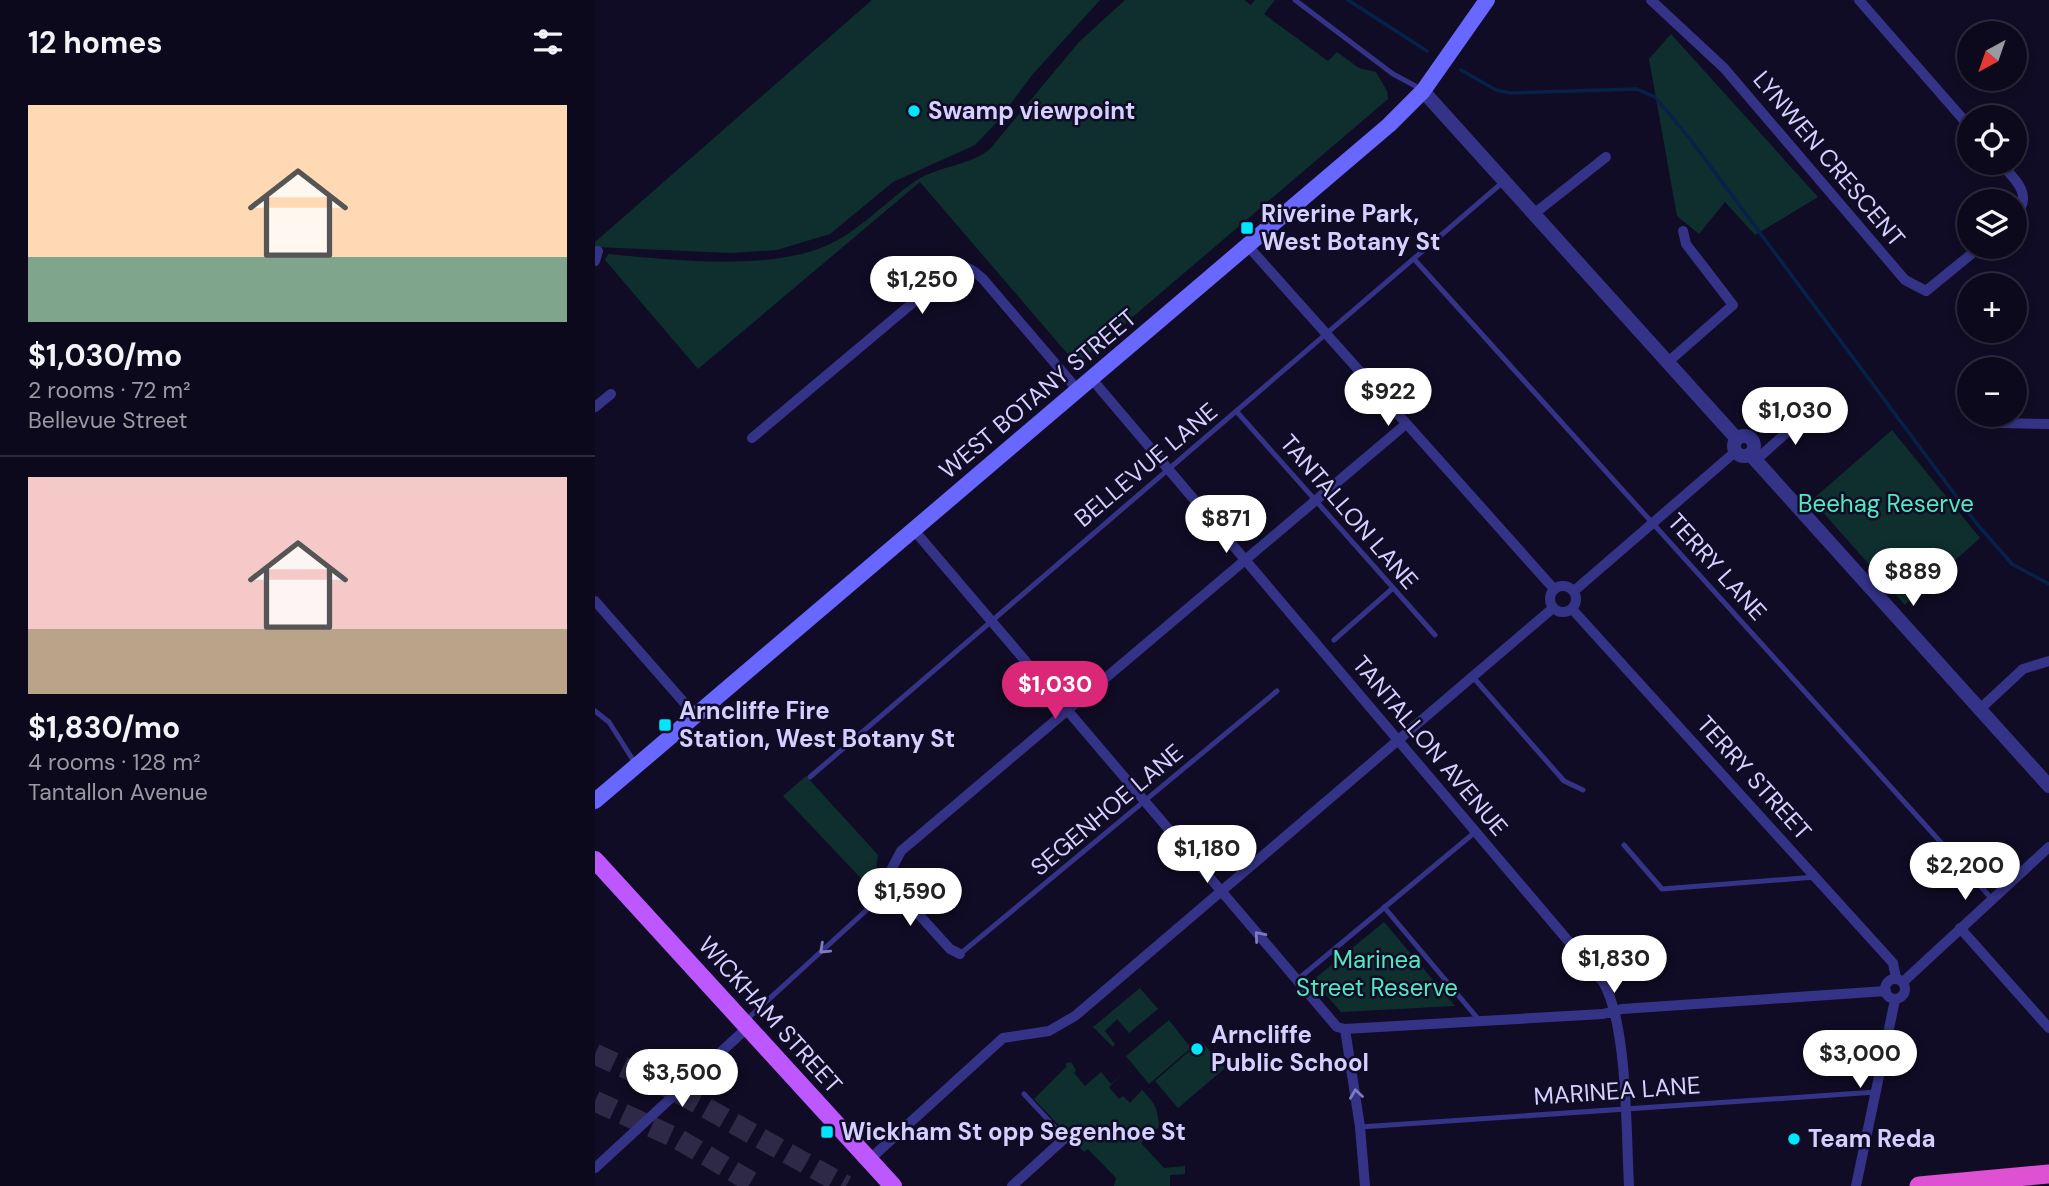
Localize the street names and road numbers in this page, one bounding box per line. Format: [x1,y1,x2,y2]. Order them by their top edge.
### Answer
street label: LYNWEN CRESCENT [1747,64,1912,253]
street label: WEST BOTANY STREET [933,302,1143,485]
street label: BELLEVUE LANE [1068,396,1224,533]
street label: TANTALLON LANE [1274,428,1425,596]
street label: TERRY LANE [1661,507,1774,627]
street label: TANTALLON AVENUE [1346,649,1515,842]
street label: TERRY STREET [1690,709,1818,846]
street label: SEGENHOE LANE [1024,737,1189,882]
street label: WICKHAM STREET [692,930,849,1100]
street label: MARINEA LANE [1532,1069,1701,1112]

